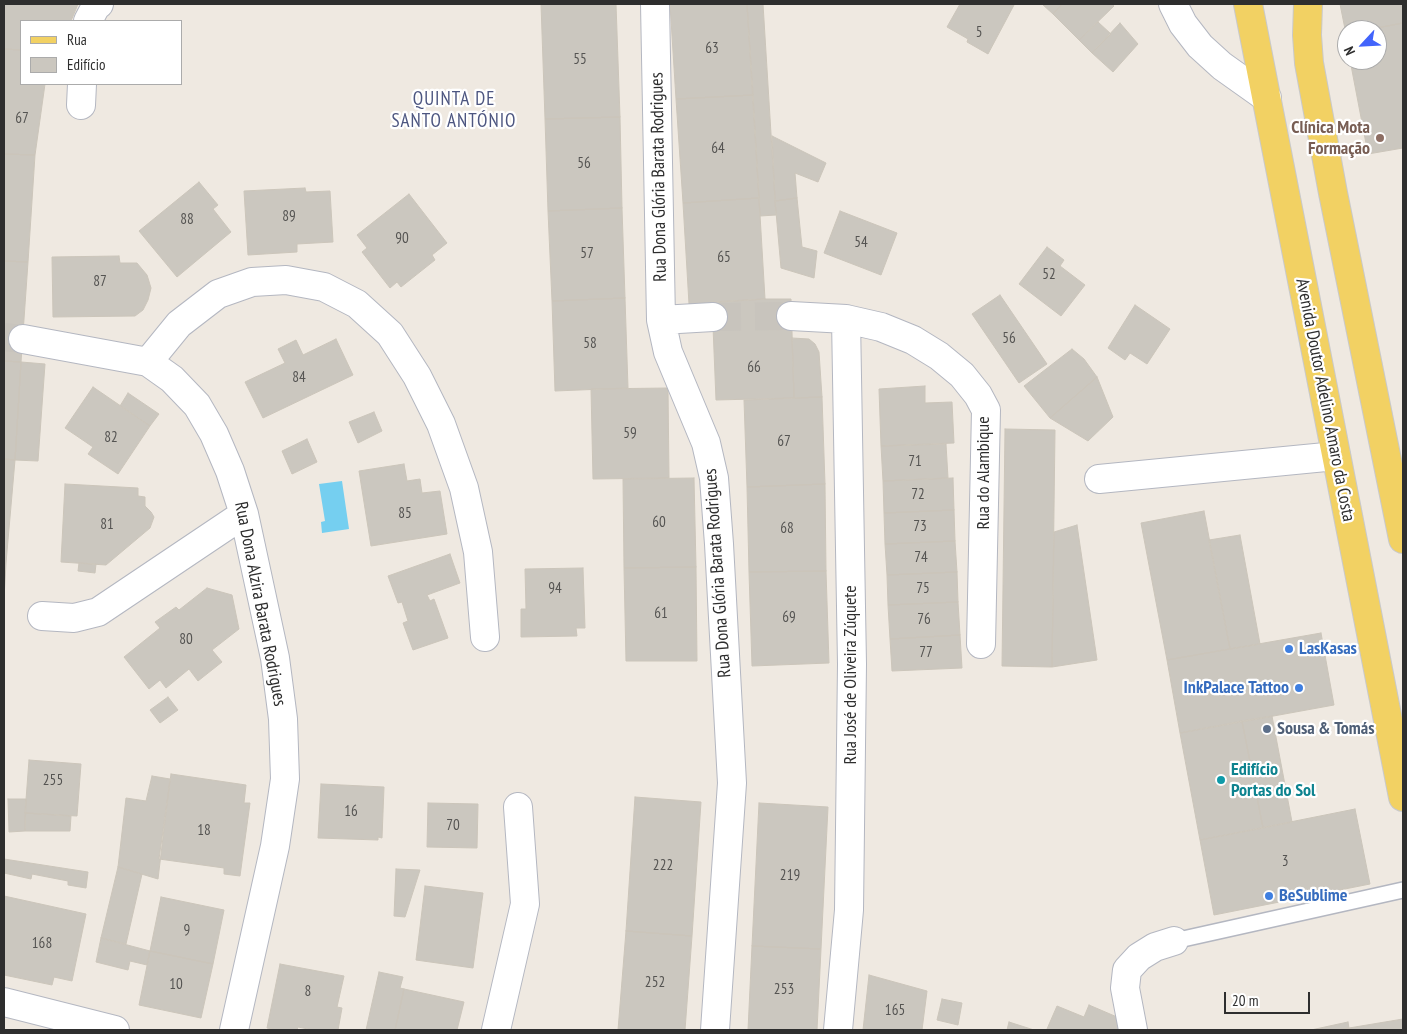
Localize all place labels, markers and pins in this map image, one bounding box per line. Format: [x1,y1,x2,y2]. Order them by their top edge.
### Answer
place label: Clínica Mota Formação [1291,117,1370,160]
marker: Clínica Mota Formação [1374,132,1386,144]
place label: LasKasas [1299,638,1357,660]
marker: LasKasas [1283,643,1295,655]
place label: InkPalace Tattoo [1184,677,1289,699]
marker: InkPalace Tattoo [1293,682,1305,694]
place label: Sousa & Tomás [1277,718,1374,740]
marker: Sousa & Tomás [1261,723,1273,735]
place label: Edifício Portas do Sol [1231,759,1315,802]
marker: Edifício Portas do Sol [1215,774,1227,786]
place label: BeSublime [1279,885,1347,907]
marker: BeSublime [1263,890,1275,902]

